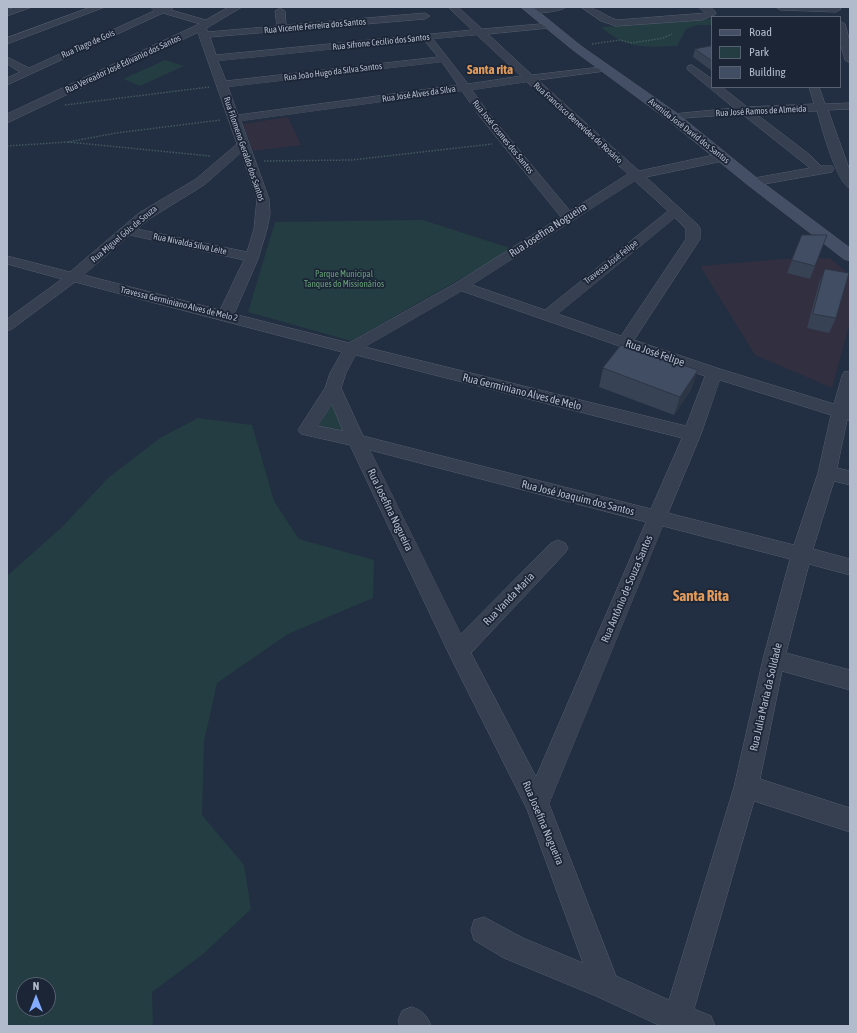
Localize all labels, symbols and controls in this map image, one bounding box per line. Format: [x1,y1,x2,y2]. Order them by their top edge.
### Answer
street label: Rua Vicente Ferreira dos Santos [264,16,366,36]
legend [711,16,841,88]
text: Road [749,25,772,39]
street label: Rua Tiago de Gois [60,27,116,61]
street label: Rua Vereador José Edivanio dos Santos [63,32,183,96]
street label: Rua Sifrone Cecilio dos Santos [332,32,430,52]
text: Park [749,45,769,59]
street label: Rua João Hugo da Silva Santos [283,61,383,83]
district label: Santa rita [467,62,513,78]
text: Building [749,65,786,79]
street label: Rua Francisco Benevides do Rosário [531,80,625,166]
street label: Rua José Alves da Silva [381,83,457,105]
street label: Rua Filomeno Geraldo dos Santos [221,95,267,203]
street label: Avenida José David dos Santos [646,96,732,166]
street label: Rua José Cosmes dos Santos [470,98,536,176]
street label: Rua José Ramos de Almeida [715,103,807,119]
street label: Rua Josefina Nogueira [507,200,589,260]
street label: Rua Miguel Góis de Souza [89,203,159,265]
street label: Rua Nivalda Silva Leite [152,231,228,257]
street label: Travessa José Felipe [582,238,640,286]
park label: Parque Municipal Tanques do Missionários [304,269,384,290]
street label: Travessa Germiniano Alves de Melo 2 [119,284,239,324]
street label: Rua José Felipe [624,337,686,369]
street label: Rua Germiniano Alves de Melo [461,371,583,413]
street label: Rua Josefina Nogueira [364,467,416,553]
street label: Rua José Joaquim dos Santos [520,478,636,518]
street label: Rua Antônio de Souza Santos [598,533,656,645]
street label: Rua Vanda Maria [481,570,537,628]
district label: Santa Rita [673,587,729,605]
street label: Rua Julia Maria da Solidade [747,642,785,752]
street label: Rua Josefina Nogueira [519,779,567,867]
north arrow [16,977,56,1017]
text: N [33,980,39,992]

